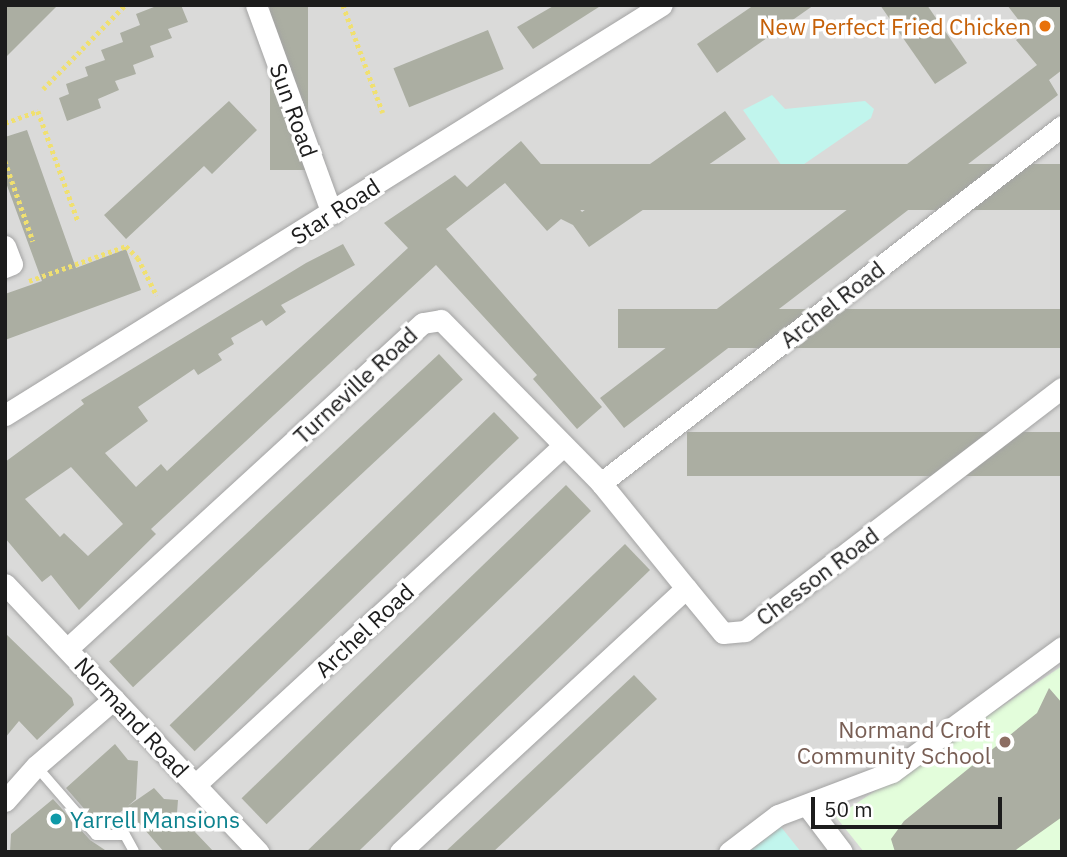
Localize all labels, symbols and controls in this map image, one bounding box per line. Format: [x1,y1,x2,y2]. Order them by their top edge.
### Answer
place label: New Perfect Fried Chicken [759,12,1031,40]
marker: New Perfect Fried Chicken [1037,18,1053,34]
street label: Sun Road [264,59,324,161]
street label: Star Road [285,172,385,250]
street label: Archel Road [774,255,890,353]
street label: Turneville Road [287,321,423,449]
street label: Chesson Road [750,521,884,631]
street label: Archel Road [309,577,419,683]
street label: Normand Road [69,651,195,783]
place label: Normand Croft Community School [797,715,991,769]
marker: Normand Croft Community School [997,734,1013,750]
scale bar [815,784,1006,828]
text: 50 m [824,795,873,823]
place label: Yarrell Mansions [70,805,240,833]
marker: Yarrell Mansions [48,811,64,827]

